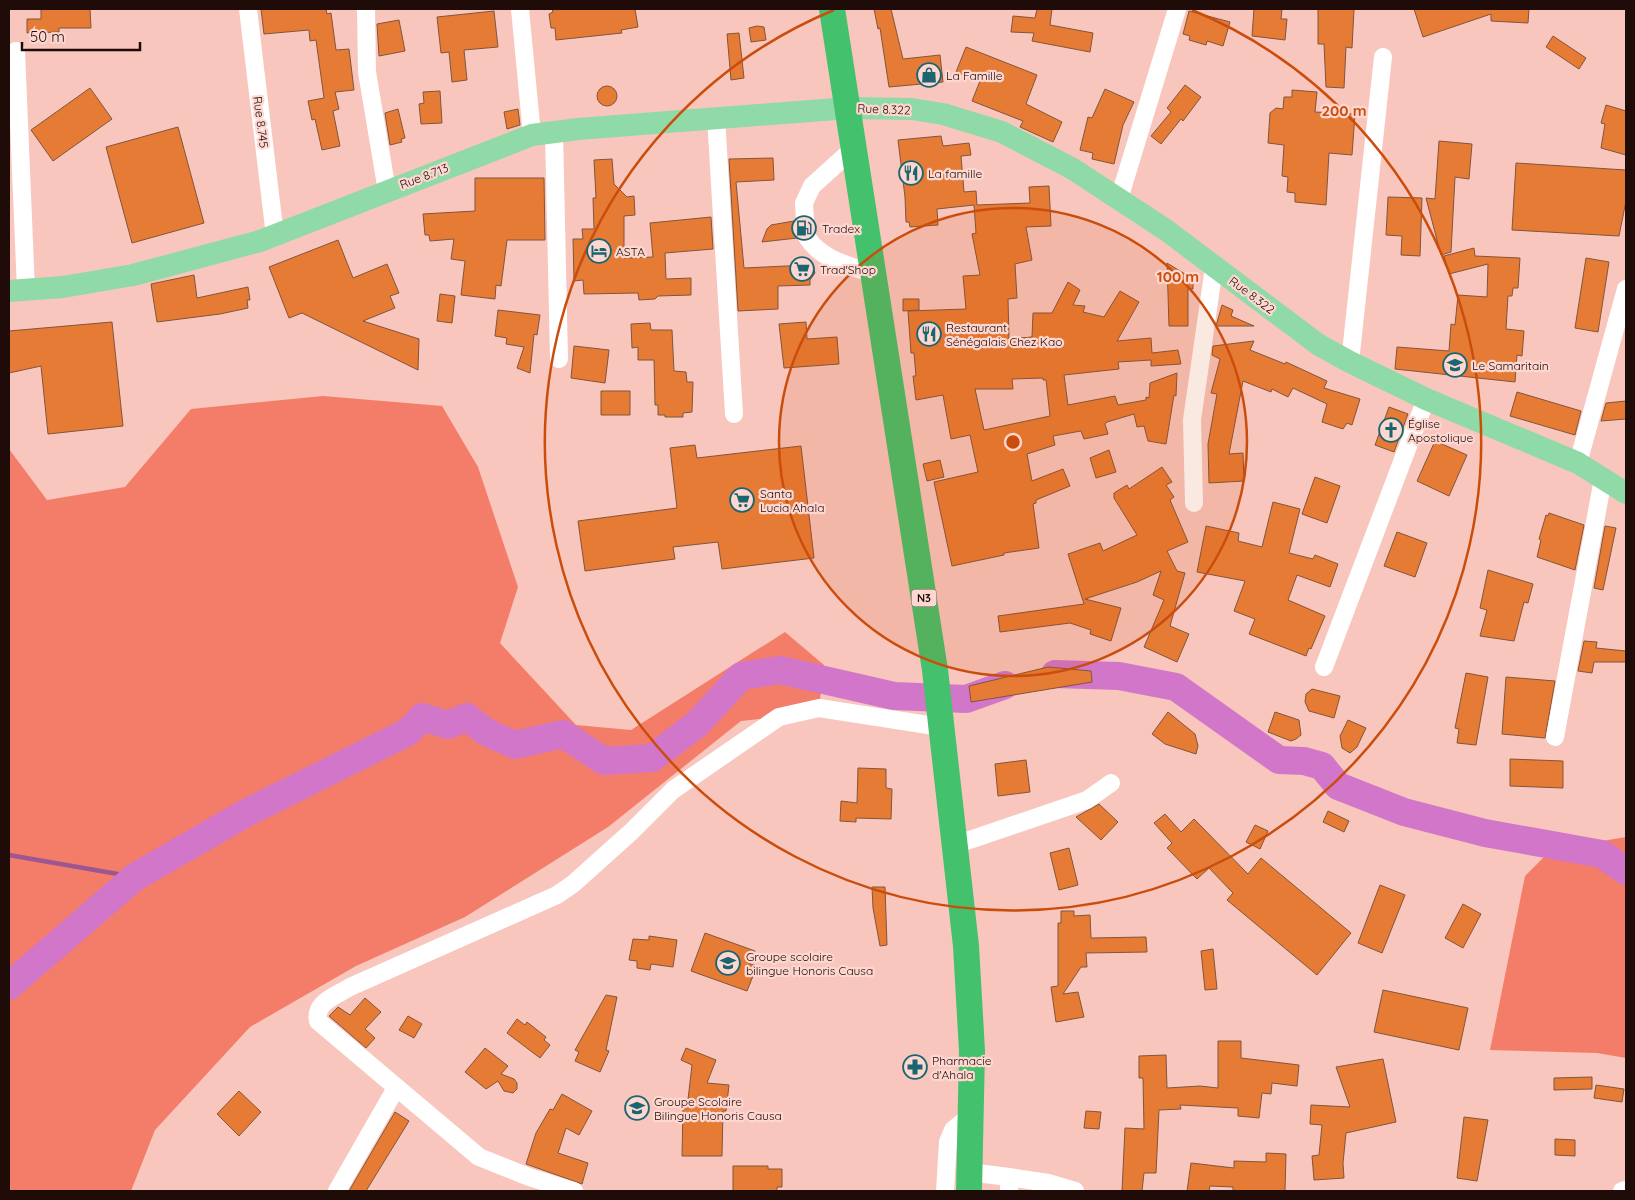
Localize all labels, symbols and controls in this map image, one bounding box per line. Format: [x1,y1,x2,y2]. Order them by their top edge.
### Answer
scale bar [22,20,140,52]
text: 50 m [30,27,65,46]
shop icon: La Famille [916,62,942,88]
place label: La Famille [946,68,1003,83]
street label: Rue 8.745 [250,95,272,149]
street label: Rue 8.322 [857,101,911,117]
text: 200 m [1322,101,1367,120]
street label: Rue 8.713 [398,160,450,192]
restaurant icon: La famille [898,160,924,186]
place label: La famille [928,166,982,181]
fuel station icon: Tradex [791,215,817,241]
place label: Tradex [822,221,860,236]
hotel icon: ASTA [586,238,612,264]
place label: ASTA [616,244,645,259]
supermarket icon: Trad'Shop [789,256,815,282]
place label: Trad'Shop [820,262,876,277]
text: 100 m [1157,267,1199,286]
street label: Rue 8.322 [1226,273,1278,317]
place label: Restaurant Sénégalais Chez Kao [946,320,1062,349]
restaurant icon: Restaurant Sénégalais Chez Kao [916,321,942,347]
school or university icon: Le Samaritain [1442,352,1468,378]
place label: Le Samaritain [1472,358,1549,373]
place label: Église Apostolique [1408,416,1474,445]
church icon: Église Apostolique [1378,417,1404,443]
centre of rings [1004,433,1022,451]
place label: Santa Lucia Ahala [760,486,824,515]
supermarket icon: Santa Lucia Ahala [729,487,755,513]
road number: N3 [912,590,936,606]
place label: Groupe scolaire bilingue Honoris Causa [746,949,873,978]
school or university icon: Groupe scolaire bilingue Honoris Causa [715,950,741,976]
place label: Pharmacie d'Ahala [932,1053,992,1082]
pharmacy icon: Pharmacie d'Ahala [902,1054,928,1080]
place label: Groupe Scolaire Bilingue Honoris Causa [654,1094,782,1123]
school or university icon: Groupe Scolaire Bilingue Honoris Causa [624,1095,650,1121]

